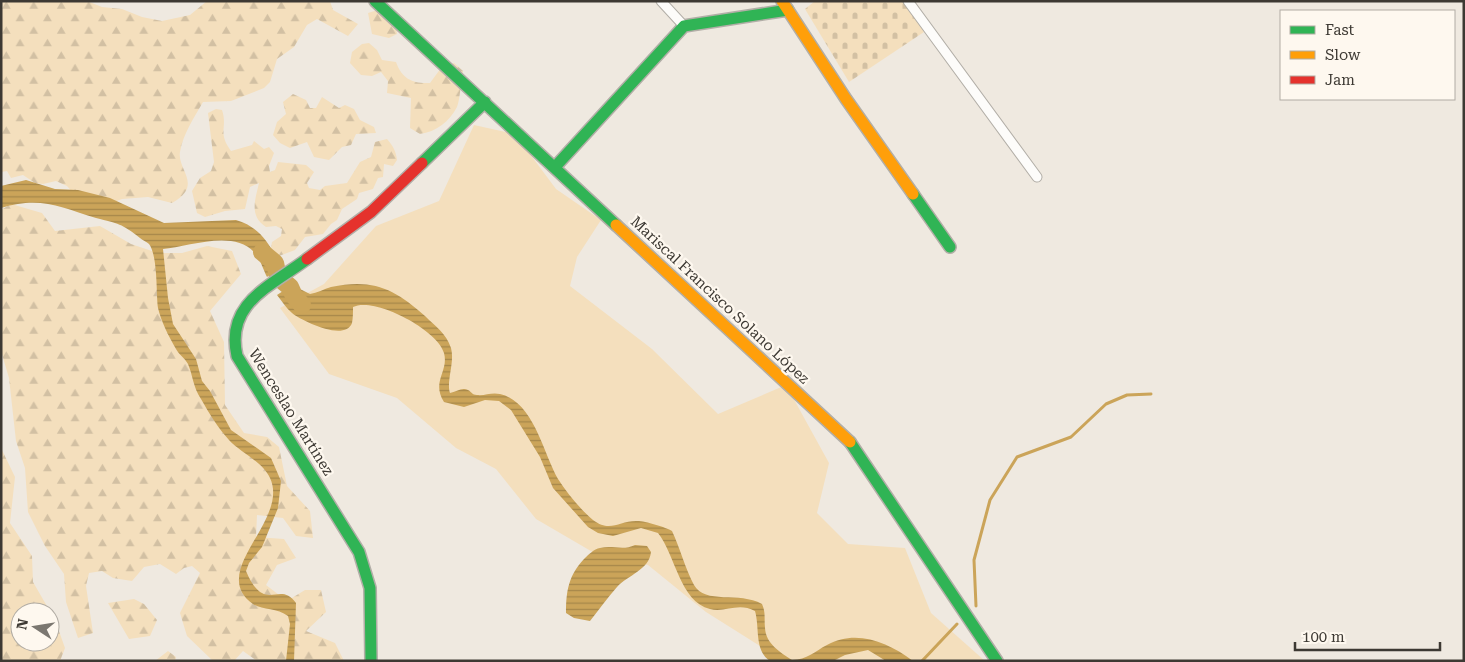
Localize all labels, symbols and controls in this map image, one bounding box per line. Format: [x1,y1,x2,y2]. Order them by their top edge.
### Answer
legend [1280,10,1455,100]
text: Fast [1325,21,1355,39]
text: Slow [1325,46,1361,64]
text: Jam [1325,71,1355,89]
street label: Mariscal Francisco Solano López [627,212,813,388]
street label: Wenceslao Martínez [245,345,337,479]
north arrow [10,602,60,652]
text: N [13,617,31,631]
scale bar [1295,620,1440,652]
text: 100 m [1302,628,1345,646]

